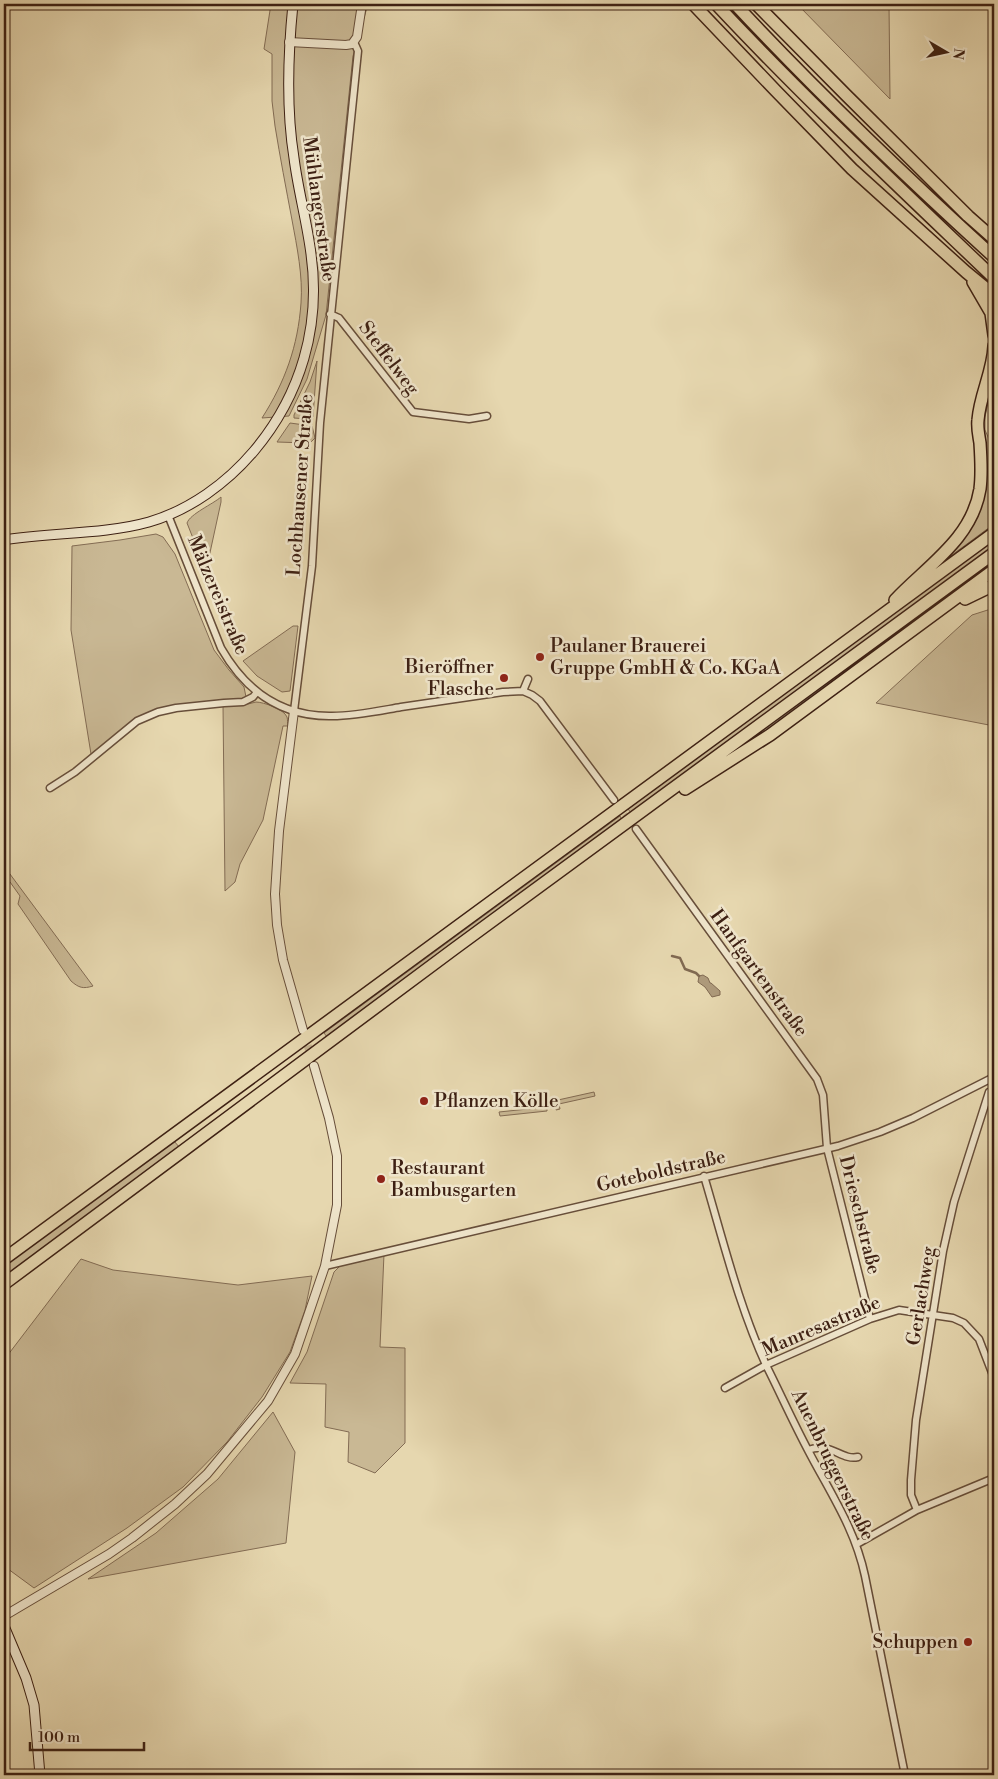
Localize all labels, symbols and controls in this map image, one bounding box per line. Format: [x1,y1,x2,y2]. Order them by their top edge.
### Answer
north arrow [920,28,970,78]
text: N [948,47,968,61]
street label: Mühlangerstraße [297,135,341,283]
street label: Steffelweg [353,316,425,400]
street label: Lochhausener Straße [282,393,318,577]
street label: Mälzereistraße [182,531,254,659]
place label: Paulaner Brauerei Gruppe GmbH & Co. KGaA [550,634,782,680]
marker: Paulaner Brauerei Gruppe GmbH & Co. KGaA [534,651,546,663]
place label: Bieröffner Flasche [404,655,494,701]
marker: Bieröffner Flasche [498,672,510,684]
street label: Hanfgartenstraße [705,904,813,1042]
place label: Pflanzen Kölle [434,1089,559,1113]
marker: Pflanzen Kölle [418,1095,430,1107]
street label: Goteboldstraße [594,1144,728,1198]
street label: Drieschstraße [834,1153,886,1277]
place label: Restaurant Bambusgarten [390,1156,516,1202]
marker: Restaurant Bambusgarten [375,1173,387,1185]
street label: Gerlachweg [901,1245,941,1347]
street label: Manresastraße [758,1290,884,1362]
street label: Auenbruggerstraße [786,1384,880,1545]
place label: Schuppen [873,1630,958,1654]
marker: Schuppen [962,1636,974,1648]
scale bar [30,1719,144,1751]
text: 100 m [38,1728,80,1747]

